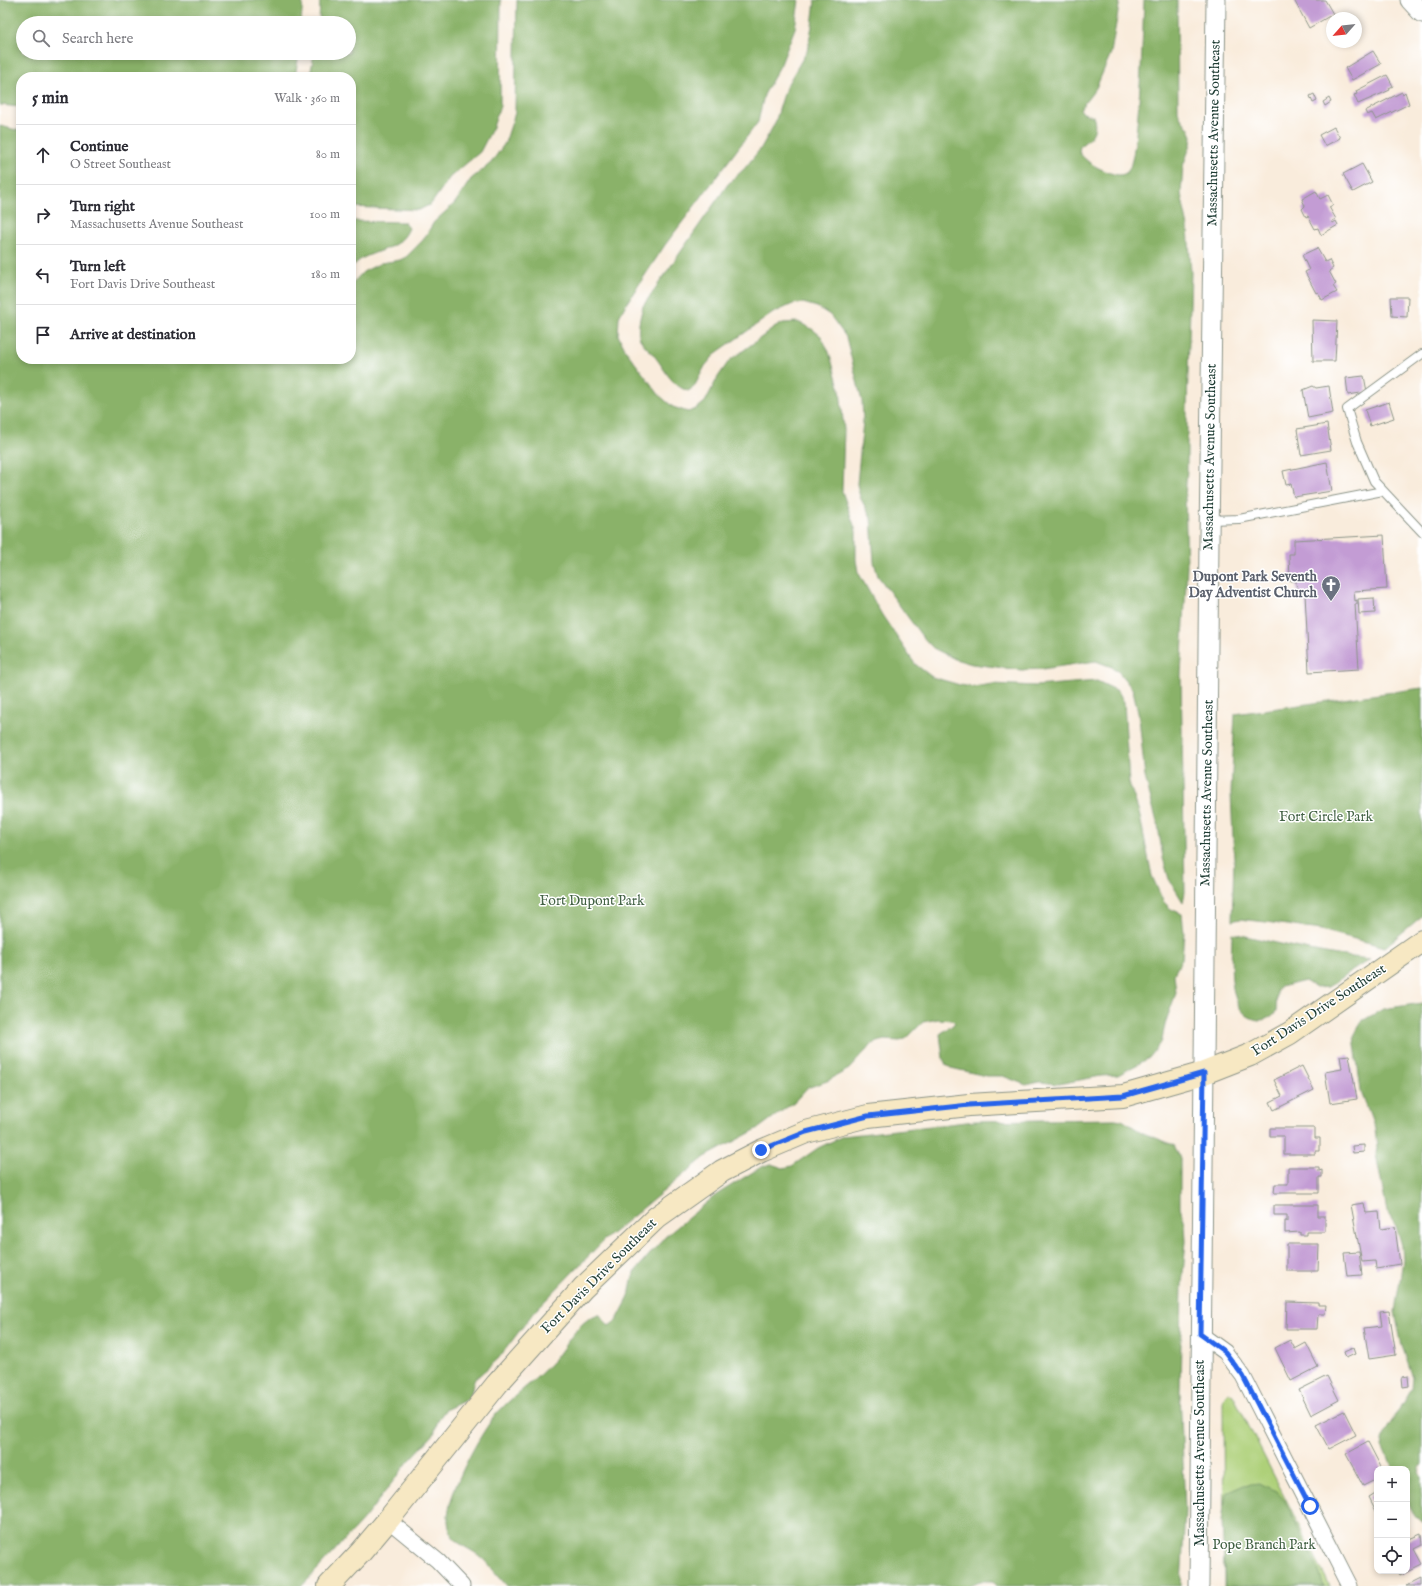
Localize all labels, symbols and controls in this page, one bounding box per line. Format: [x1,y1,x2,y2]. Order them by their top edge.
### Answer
north arrow [1326,12,1362,48]
search box [16,16,356,60]
icon: search [30,27,52,49]
text: Search here [62,29,133,48]
street label: Massachusetts Avenue Southeast [1203,39,1225,227]
text: 5 min [32,88,69,109]
text: Walk · 360 m [274,90,340,107]
text: Continue [70,137,128,156]
icon: ahead [32,144,54,166]
text: 80 m [316,146,340,163]
text: O Street Southeast [70,156,171,173]
text: Turn right [70,197,135,216]
icon: right [32,204,54,226]
text: 100 m [310,206,340,223]
text: Massachusetts Avenue Southeast [70,216,244,233]
text: Turn left [70,257,126,276]
icon: left [32,264,54,286]
text: 180 m [311,266,340,283]
text: Fort Davis Drive Southeast [70,276,215,293]
icon: arrive [32,324,54,346]
text: Arrive at destination [70,325,196,344]
street label: Massachusetts Avenue Southeast [1199,363,1221,551]
place label: Dupont Park Seventh Day Adventist Church [1189,568,1318,602]
church icon: Dupont Park Seventh Day Adventist Church [1320,574,1342,602]
street label: Massachusetts Avenue Southeast [1196,699,1218,887]
park label: Fort Circle Park [1279,808,1374,826]
park label: Fort Dupont Park [540,892,645,910]
street label: Fort Davis Drive Southeast [1249,960,1390,1060]
route end [752,1141,770,1159]
street label: Fort Davis Drive Southeast [537,1214,661,1338]
street label: Massachusetts Avenue Southeast [1191,1359,1209,1546]
map controls [1374,1466,1410,1574]
button: + [1374,1466,1410,1502]
route start [1301,1497,1319,1515]
button: − [1374,1502,1410,1538]
park label: Pope Branch Park [1212,1536,1316,1554]
button: locate [1374,1538,1410,1574]

